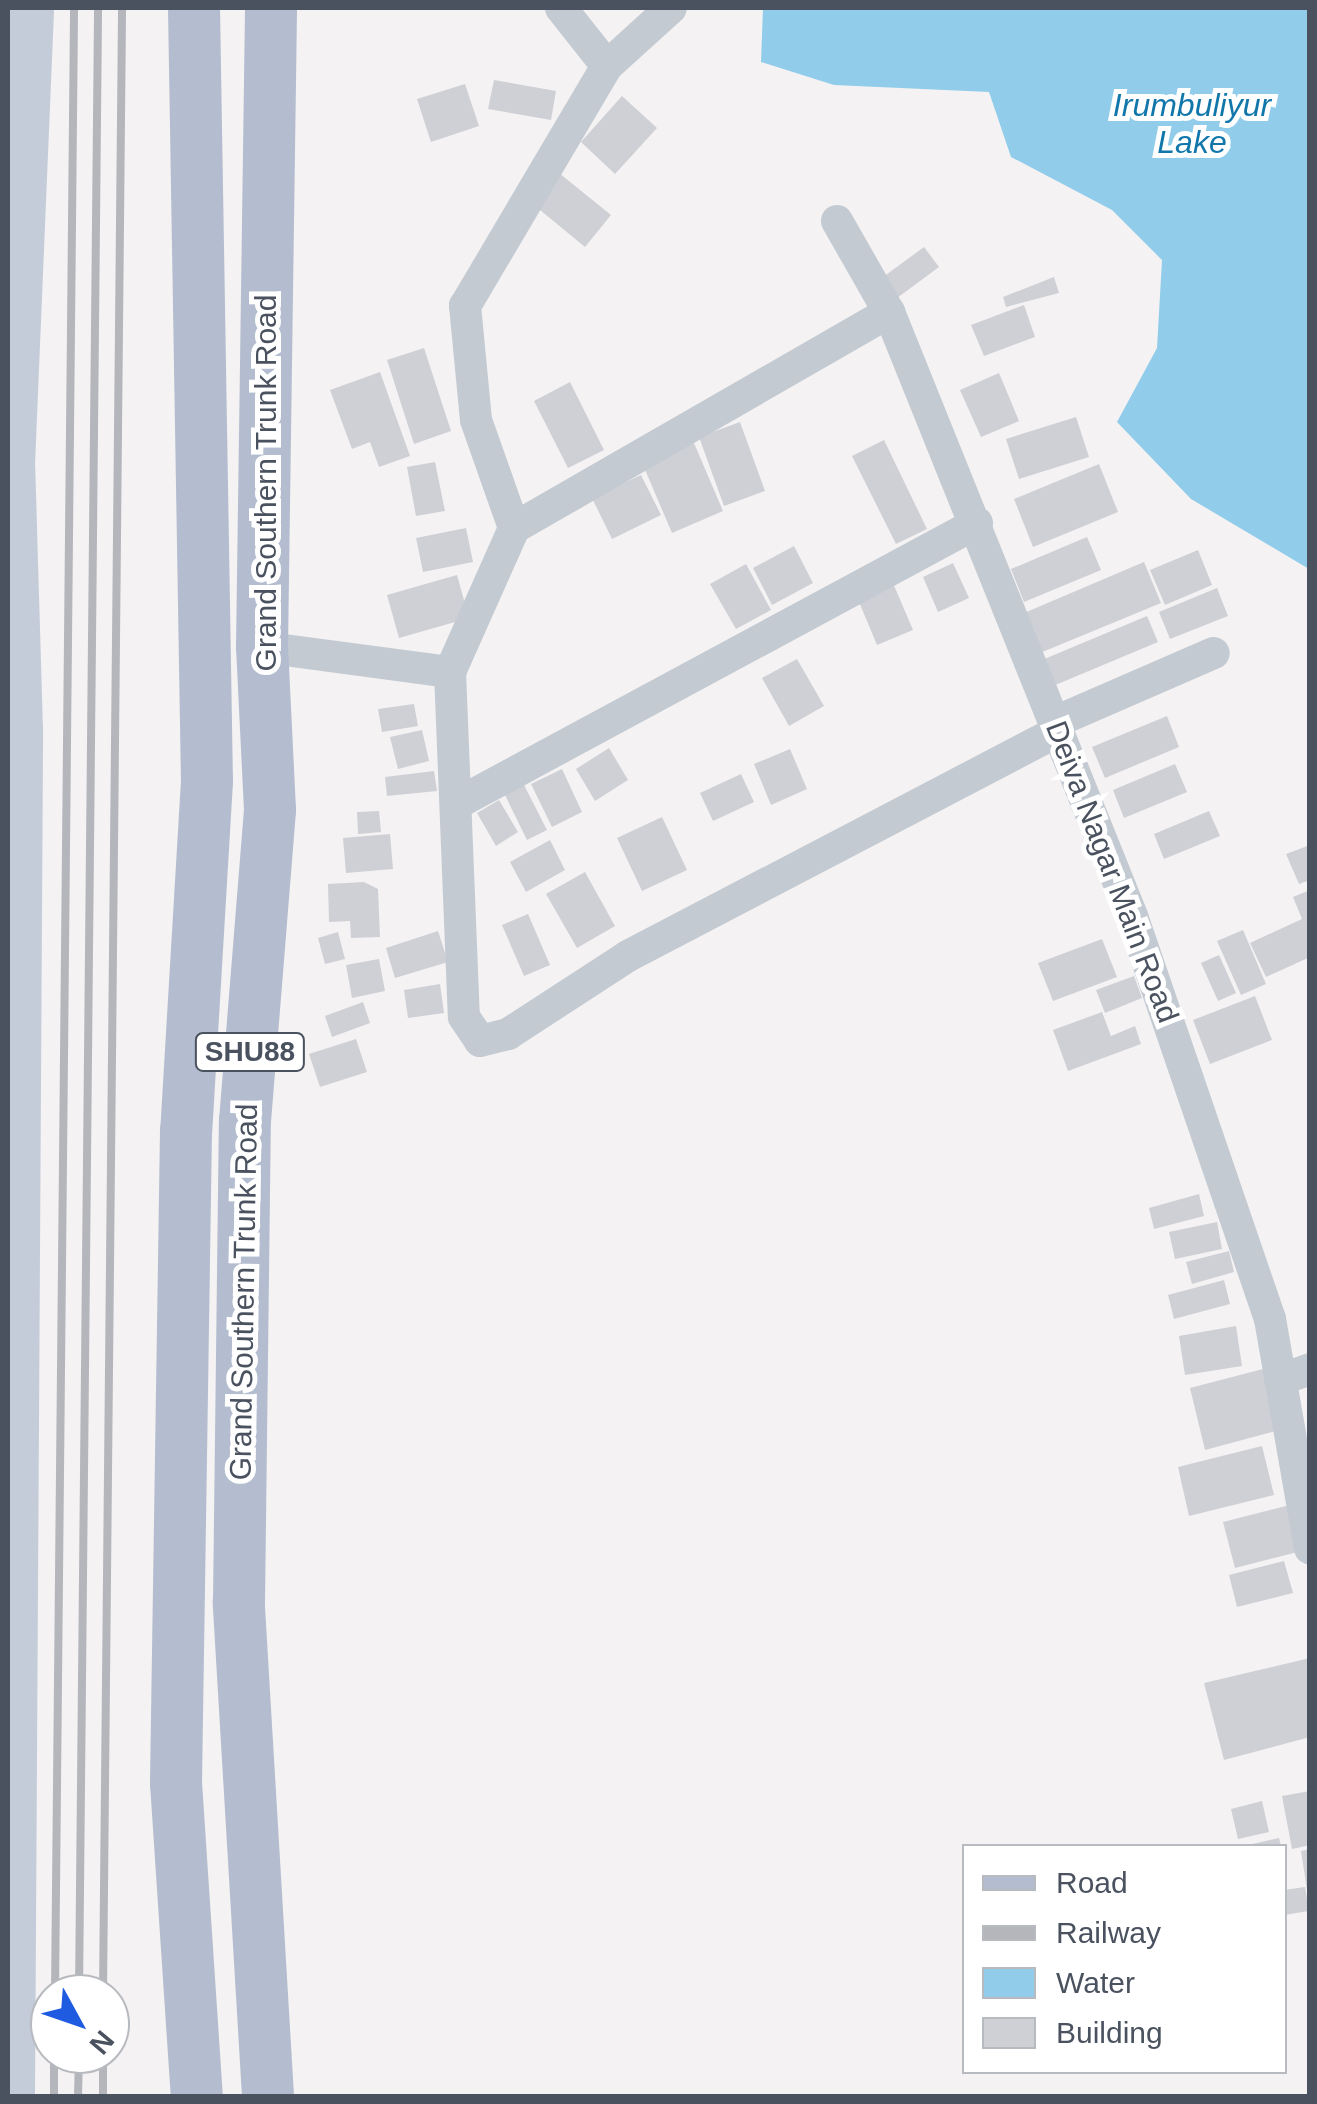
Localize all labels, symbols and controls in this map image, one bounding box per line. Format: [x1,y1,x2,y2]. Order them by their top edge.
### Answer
water label: Irumbuliyur Lake [1113,87,1271,162]
street label: Grand Southern Trunk Road [248,294,284,672]
street label: Deiva Nagar Main Road [1038,716,1186,1028]
road number: SHU88 [192,1029,308,1075]
street label: Grand Southern Trunk Road [223,1103,265,1481]
legend [962,1844,1287,2074]
text: Road [1056,1866,1128,1899]
text: Railway [1056,1916,1161,1949]
text: Water [1056,1966,1135,1999]
north arrow [30,1974,130,2074]
text: Building [1056,2016,1163,2049]
text: N [83,2025,120,2060]

